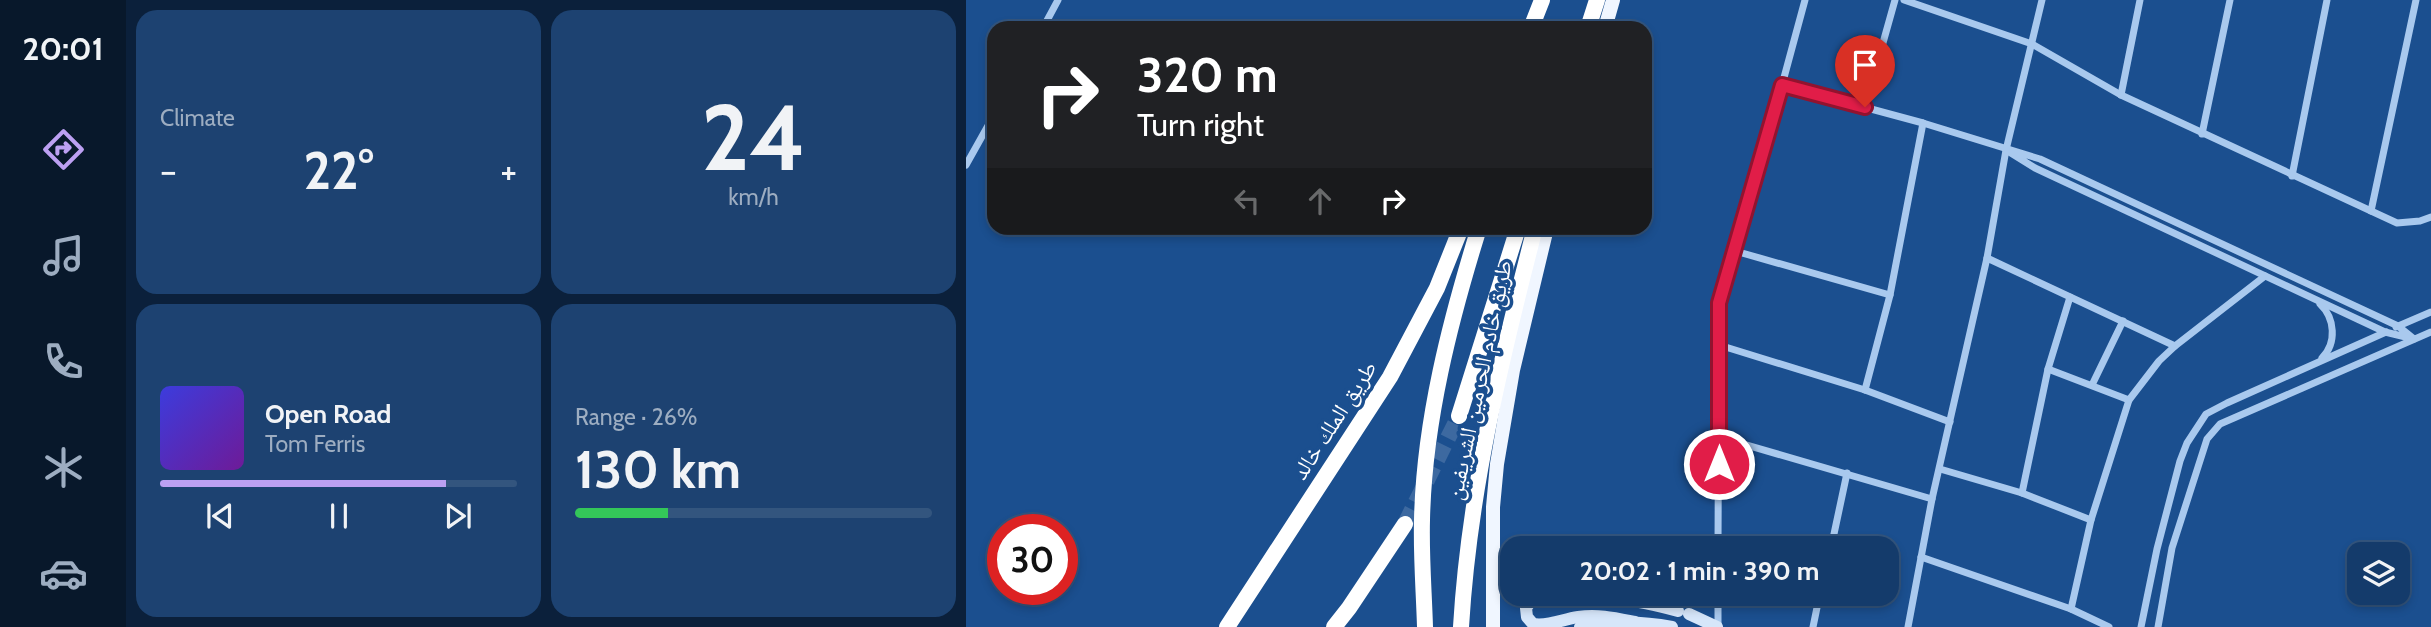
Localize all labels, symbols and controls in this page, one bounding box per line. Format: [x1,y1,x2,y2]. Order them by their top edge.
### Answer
text: 20:01 [22,29,104,68]
pin [1835,35,1895,107]
text: 320 m [1137,45,1278,104]
icon: arrive [1846,46,1884,84]
icon: right [1022,49,1113,140]
text: 24 [701,82,806,193]
text: Climate [160,104,235,132]
text: Turn right [1137,105,1264,144]
icon: directions [39,125,88,174]
text: 22° [303,139,374,202]
text: − [160,147,177,194]
text: + [500,147,517,194]
icon: left [1228,182,1266,220]
icon: ahead [1301,182,1339,220]
icon: right [1374,182,1412,220]
text: km/h [728,183,779,211]
icon: music [39,231,88,280]
street label: طريق خادم الحرمين الشريفين [1440,258,1520,503]
icon: phone [39,337,88,386]
street label: طريق الملك خالد [1285,355,1383,485]
text: Open Road [265,398,391,430]
text: Range · 26% [575,403,698,431]
position arrow [1682,427,1756,501]
text: Tom Ferris [265,430,365,458]
text: 130 km [575,438,741,501]
icon: climate [39,443,88,492]
icon: previous [201,497,239,535]
icon: pause [320,497,358,535]
icon: next [439,497,477,535]
speed limit sign: 30 [987,514,1078,605]
map controls [2347,542,2410,605]
button: layers [2347,542,2410,605]
icon: car [39,549,88,598]
text: 20:02 · 1 min · 390 m [1580,555,1819,587]

